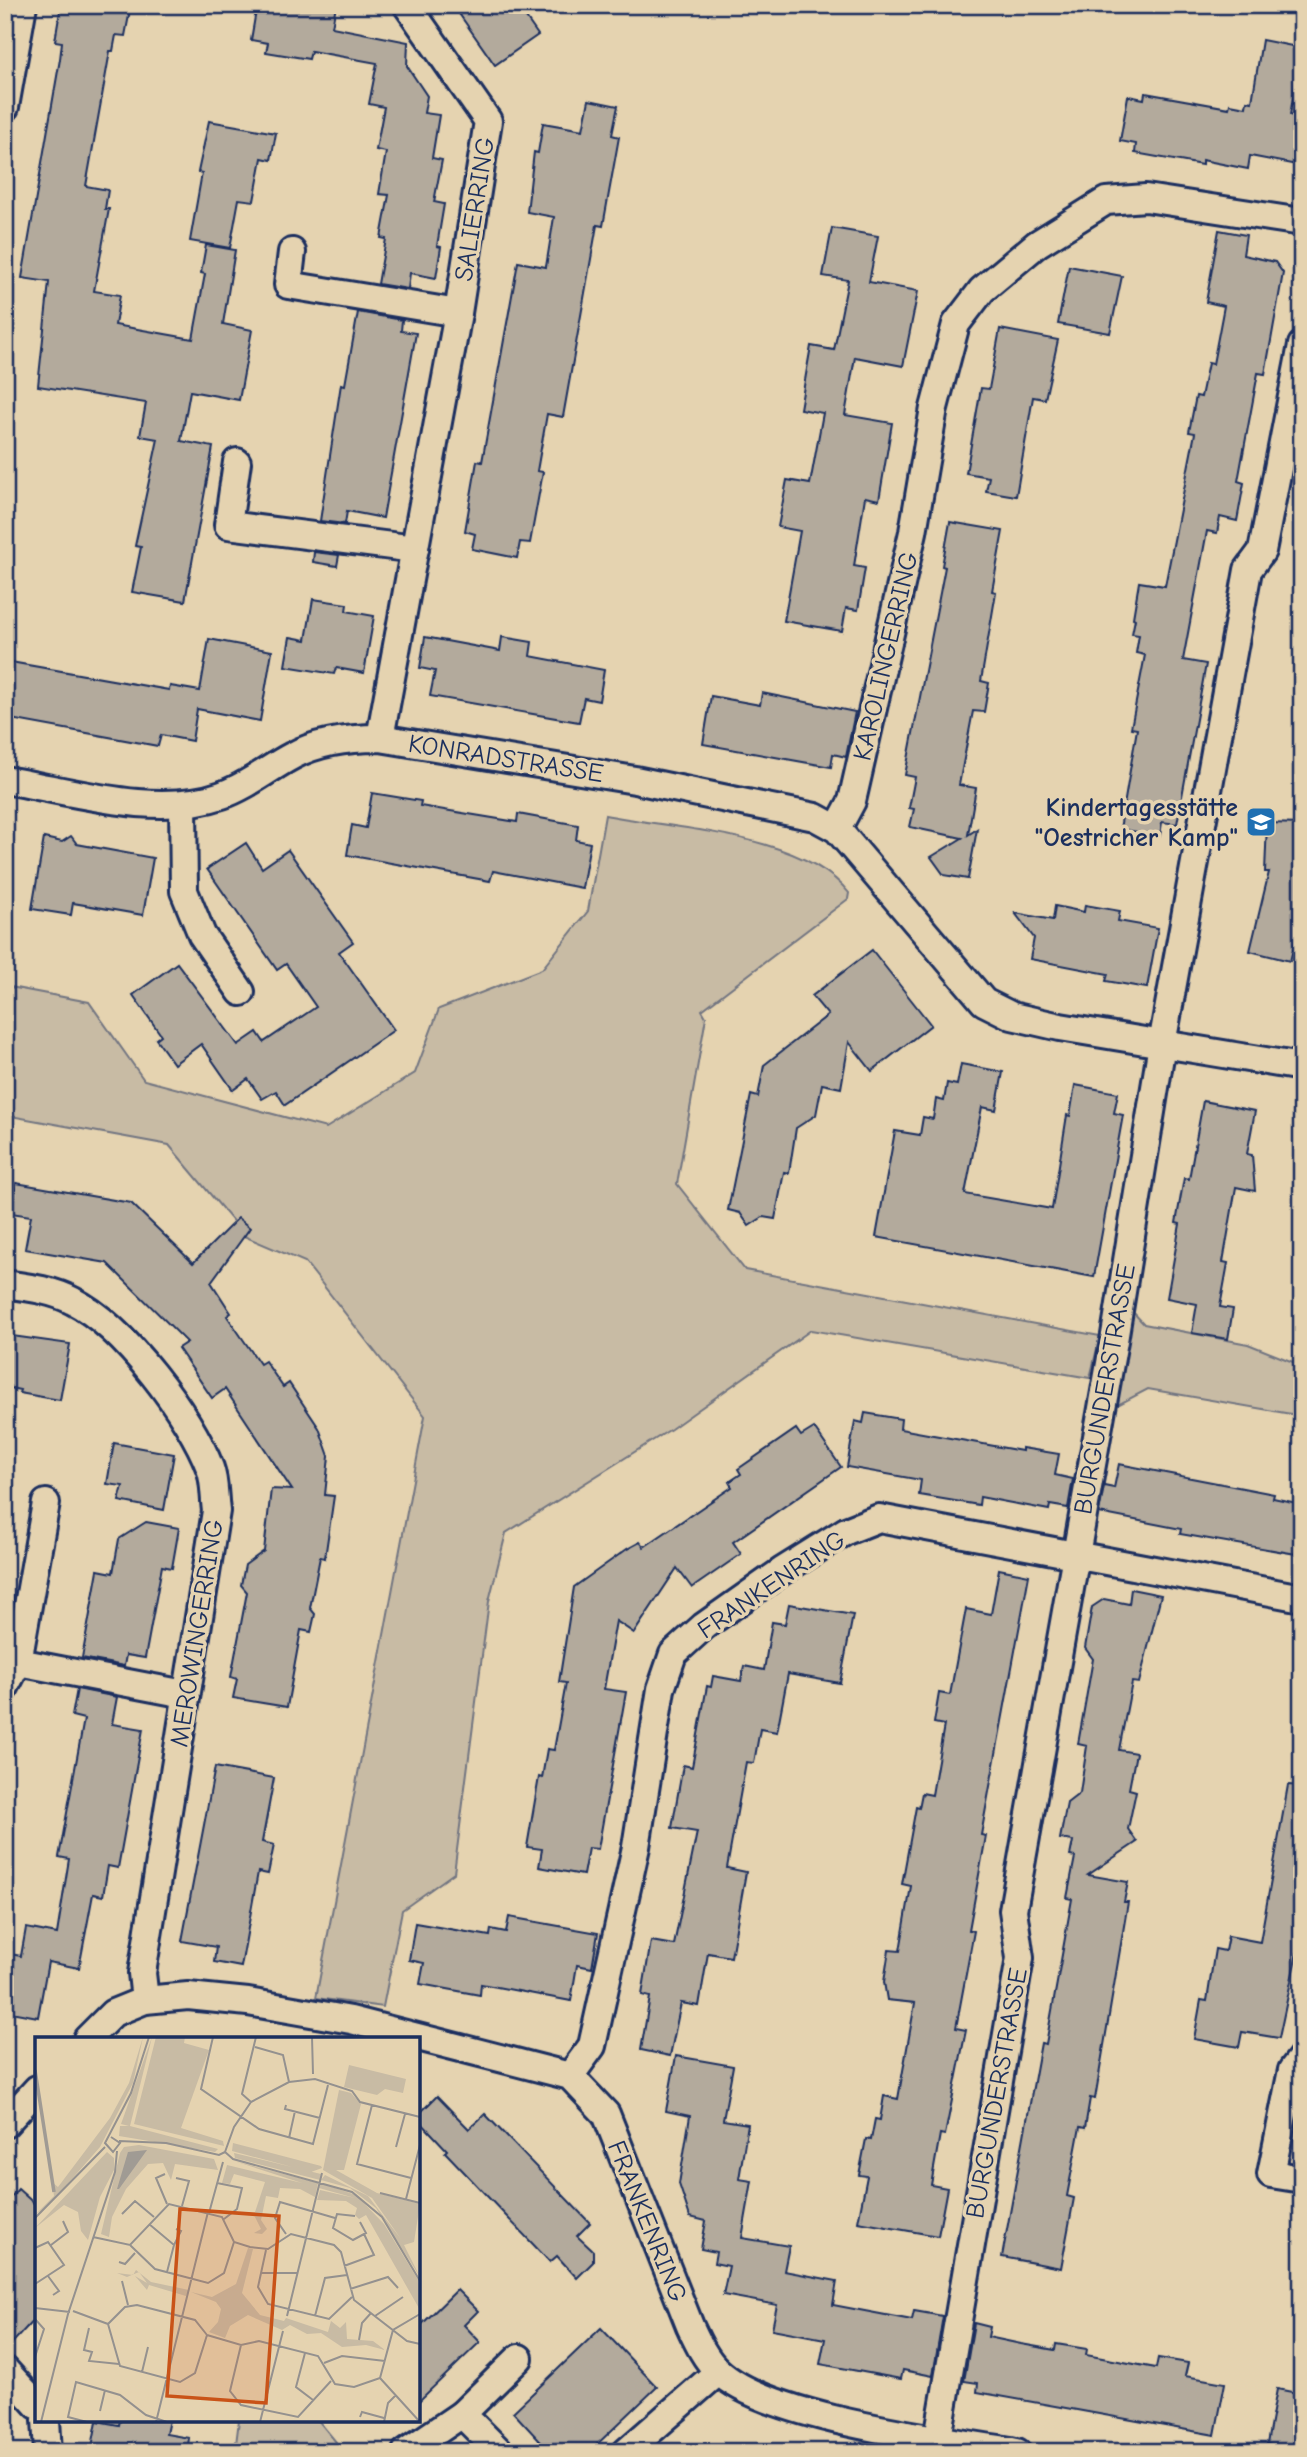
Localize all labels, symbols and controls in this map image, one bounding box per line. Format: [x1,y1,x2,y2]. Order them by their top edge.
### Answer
street label: SALIERRING [449,135,501,283]
street label: KAROLINGERRING [847,549,925,764]
street label: KONRADSTRASSE [406,729,606,789]
place label: Kindertagesstätte "Oestricher Kamp" [1035,793,1238,853]
school or university icon: Kindertagesstätte "Oestricher Kamp" [1244,805,1278,839]
street label: BURGUNDERSTRASSE [1068,1262,1142,1517]
street label: MEROWINGERRING [164,1517,230,1749]
street label: FRANKENRING [692,1524,851,1645]
street label: BURGUNDERSTRASSE [960,1966,1034,2221]
inset map [35,2037,420,2422]
street label: FRANKENRING [601,2136,693,2306]

